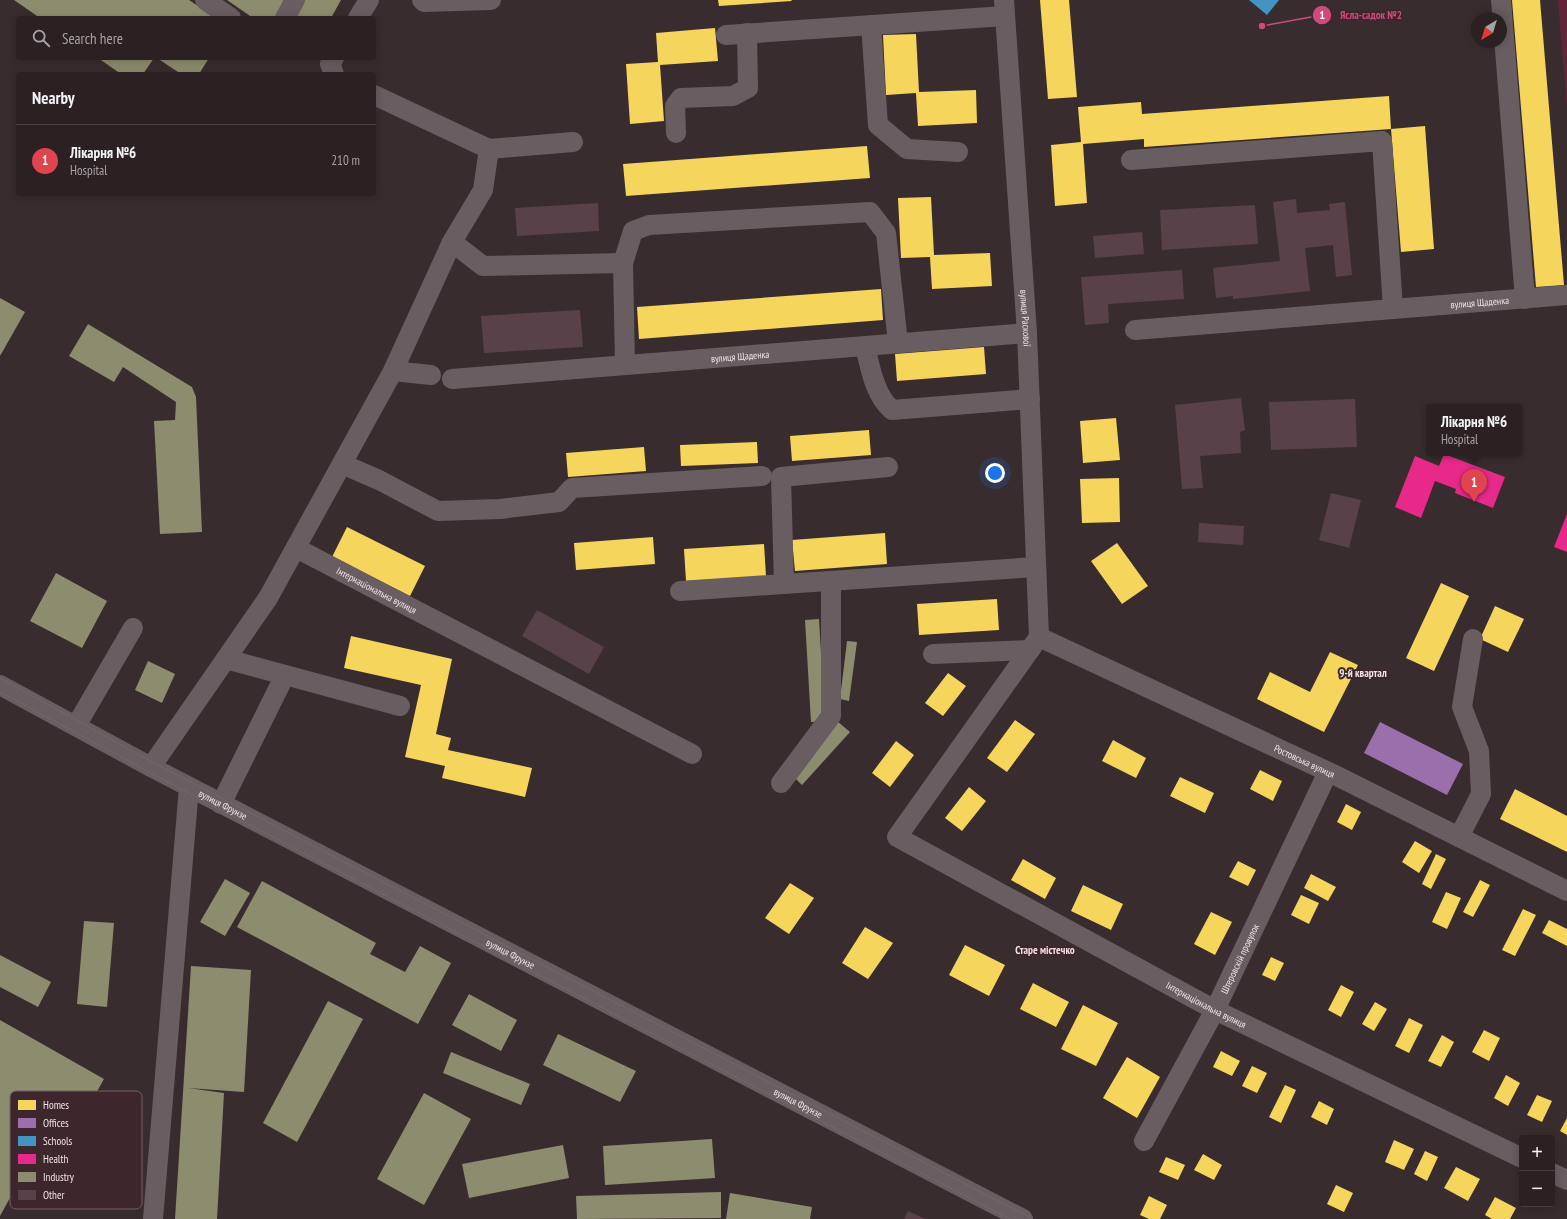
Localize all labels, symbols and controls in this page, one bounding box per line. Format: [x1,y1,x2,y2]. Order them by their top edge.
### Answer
callout: Ясла-садок №2 [1312,4,1410,27]
text: 1 [1319,7,1325,22]
text: Ясла-садок №2 [1340,8,1402,22]
north arrow [1471,12,1507,48]
search box [16,16,376,60]
icon: search [30,27,52,49]
text: Search here [62,29,123,48]
text: Nearby [32,87,75,109]
text: Лікарня №6 [70,143,136,162]
text: 1 [42,152,48,169]
text: 210 m [331,152,360,169]
text: Hospital [70,162,107,179]
street label: вулиця Раскової [1018,289,1034,348]
street label: вулиця Щаденка [1450,293,1509,311]
street label: вулиця Щаденка [710,347,770,365]
popup [1426,404,1522,456]
text: Лікарня №6 [1441,412,1507,431]
text: Hospital [1441,431,1478,448]
your location [985,463,1005,483]
pin: 1 [1461,469,1487,502]
street label: Інтернаціональна вулиця [334,564,419,616]
district label: 9-й квартал [1339,666,1387,680]
street label: Ростовська вулиця [1272,741,1337,781]
street label: вулиця Фрунзе [197,786,250,822]
street label: Штеровскій провулок [1217,921,1262,996]
street label: вулиця Фрунзе [484,936,537,971]
district label: Старе містечко [1015,943,1075,957]
street label: Інтернаціональна вулиця [1164,978,1249,1031]
street label: вулиця Фрунзе [772,1085,825,1121]
legend [10,1091,142,1209]
text: Homes [43,1098,69,1112]
text: Offices [43,1116,69,1130]
text: Schools [43,1134,73,1148]
map controls [1519,1135,1555,1207]
button: + [1519,1135,1555,1171]
text: Health [43,1152,68,1166]
text: Industry [43,1170,75,1184]
button: − [1519,1171,1555,1207]
text: Other [43,1188,64,1202]

